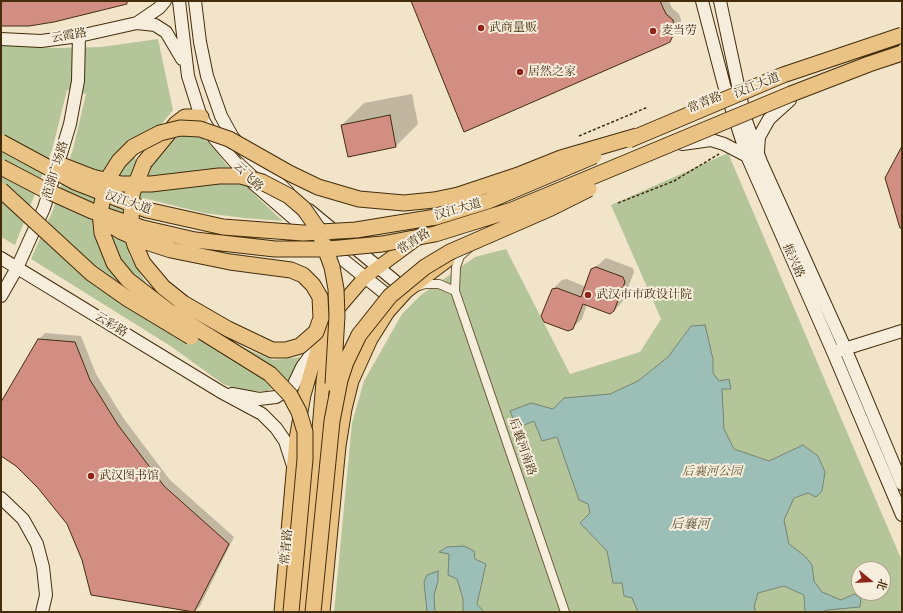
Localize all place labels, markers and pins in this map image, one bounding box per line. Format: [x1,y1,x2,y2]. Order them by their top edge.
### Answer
place label: 武商量贩 [489,21,537,35]
marker: 武商量贩 [476,23,486,33]
place label: 麦当劳 [661,24,697,38]
marker: 麦当劳 [648,26,658,36]
place label: 居然之家 [528,65,576,79]
marker: 居然之家 [515,67,525,77]
place label: 武汉市市政设计院 [596,288,692,302]
marker: 武汉市市政设计院 [583,290,593,300]
place label: 武汉图书馆 [99,469,159,483]
marker: 武汉图书馆 [86,471,96,481]

